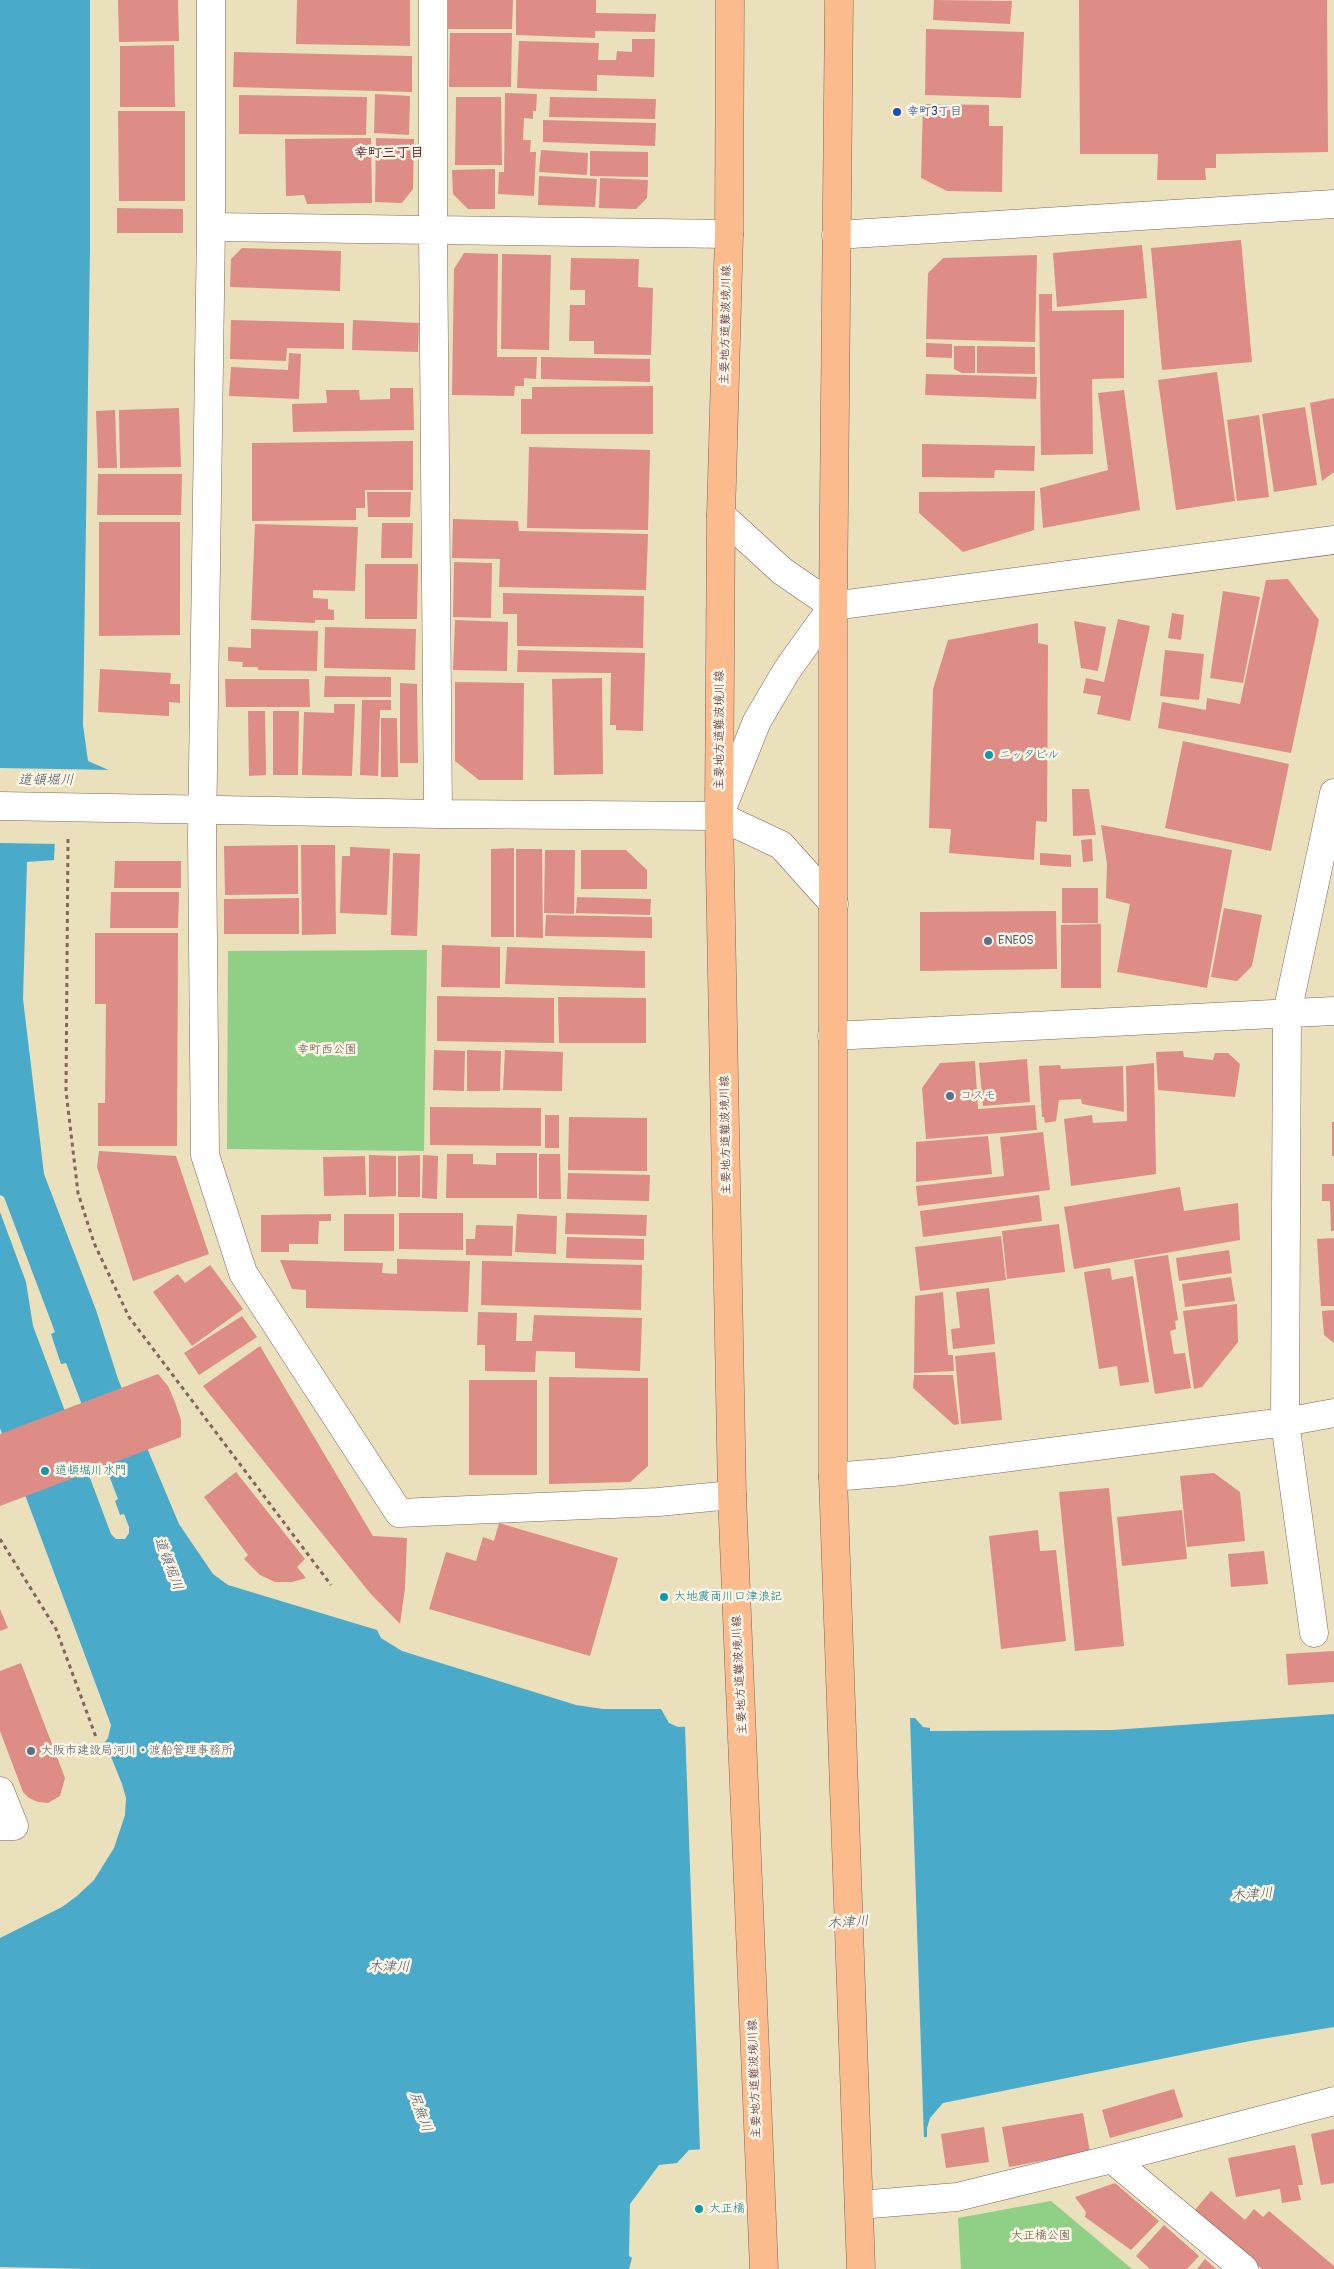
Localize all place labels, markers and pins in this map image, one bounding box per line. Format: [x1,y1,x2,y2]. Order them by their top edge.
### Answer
place label: 幸町3丁目 [907,105,962,119]
marker: 幸町3丁目 [891,106,903,118]
place label: ニッタビル [999,748,1059,762]
marker: ニッタビル [983,749,995,761]
place label: ENEOS [998,934,1033,948]
marker: ENEOS [982,935,994,947]
place label: コスモ [960,1089,996,1103]
marker: コスモ [944,1090,956,1102]
place label: 道頓堀川水門 [55,1464,127,1478]
marker: 道頓堀川水門 [39,1465,51,1477]
place label: 大地震両川口津浪記 [674,1590,782,1604]
marker: 大地震両川口津浪記 [658,1591,670,1603]
place label: 大阪市建設局河川・渡船管理事務所 [41,1744,233,1758]
marker: 大阪市建設局河川・渡船管理事務所 [25,1745,37,1757]
place label: 大正橋 [709,2202,745,2216]
marker: 大正橋 [693,2203,705,2215]

